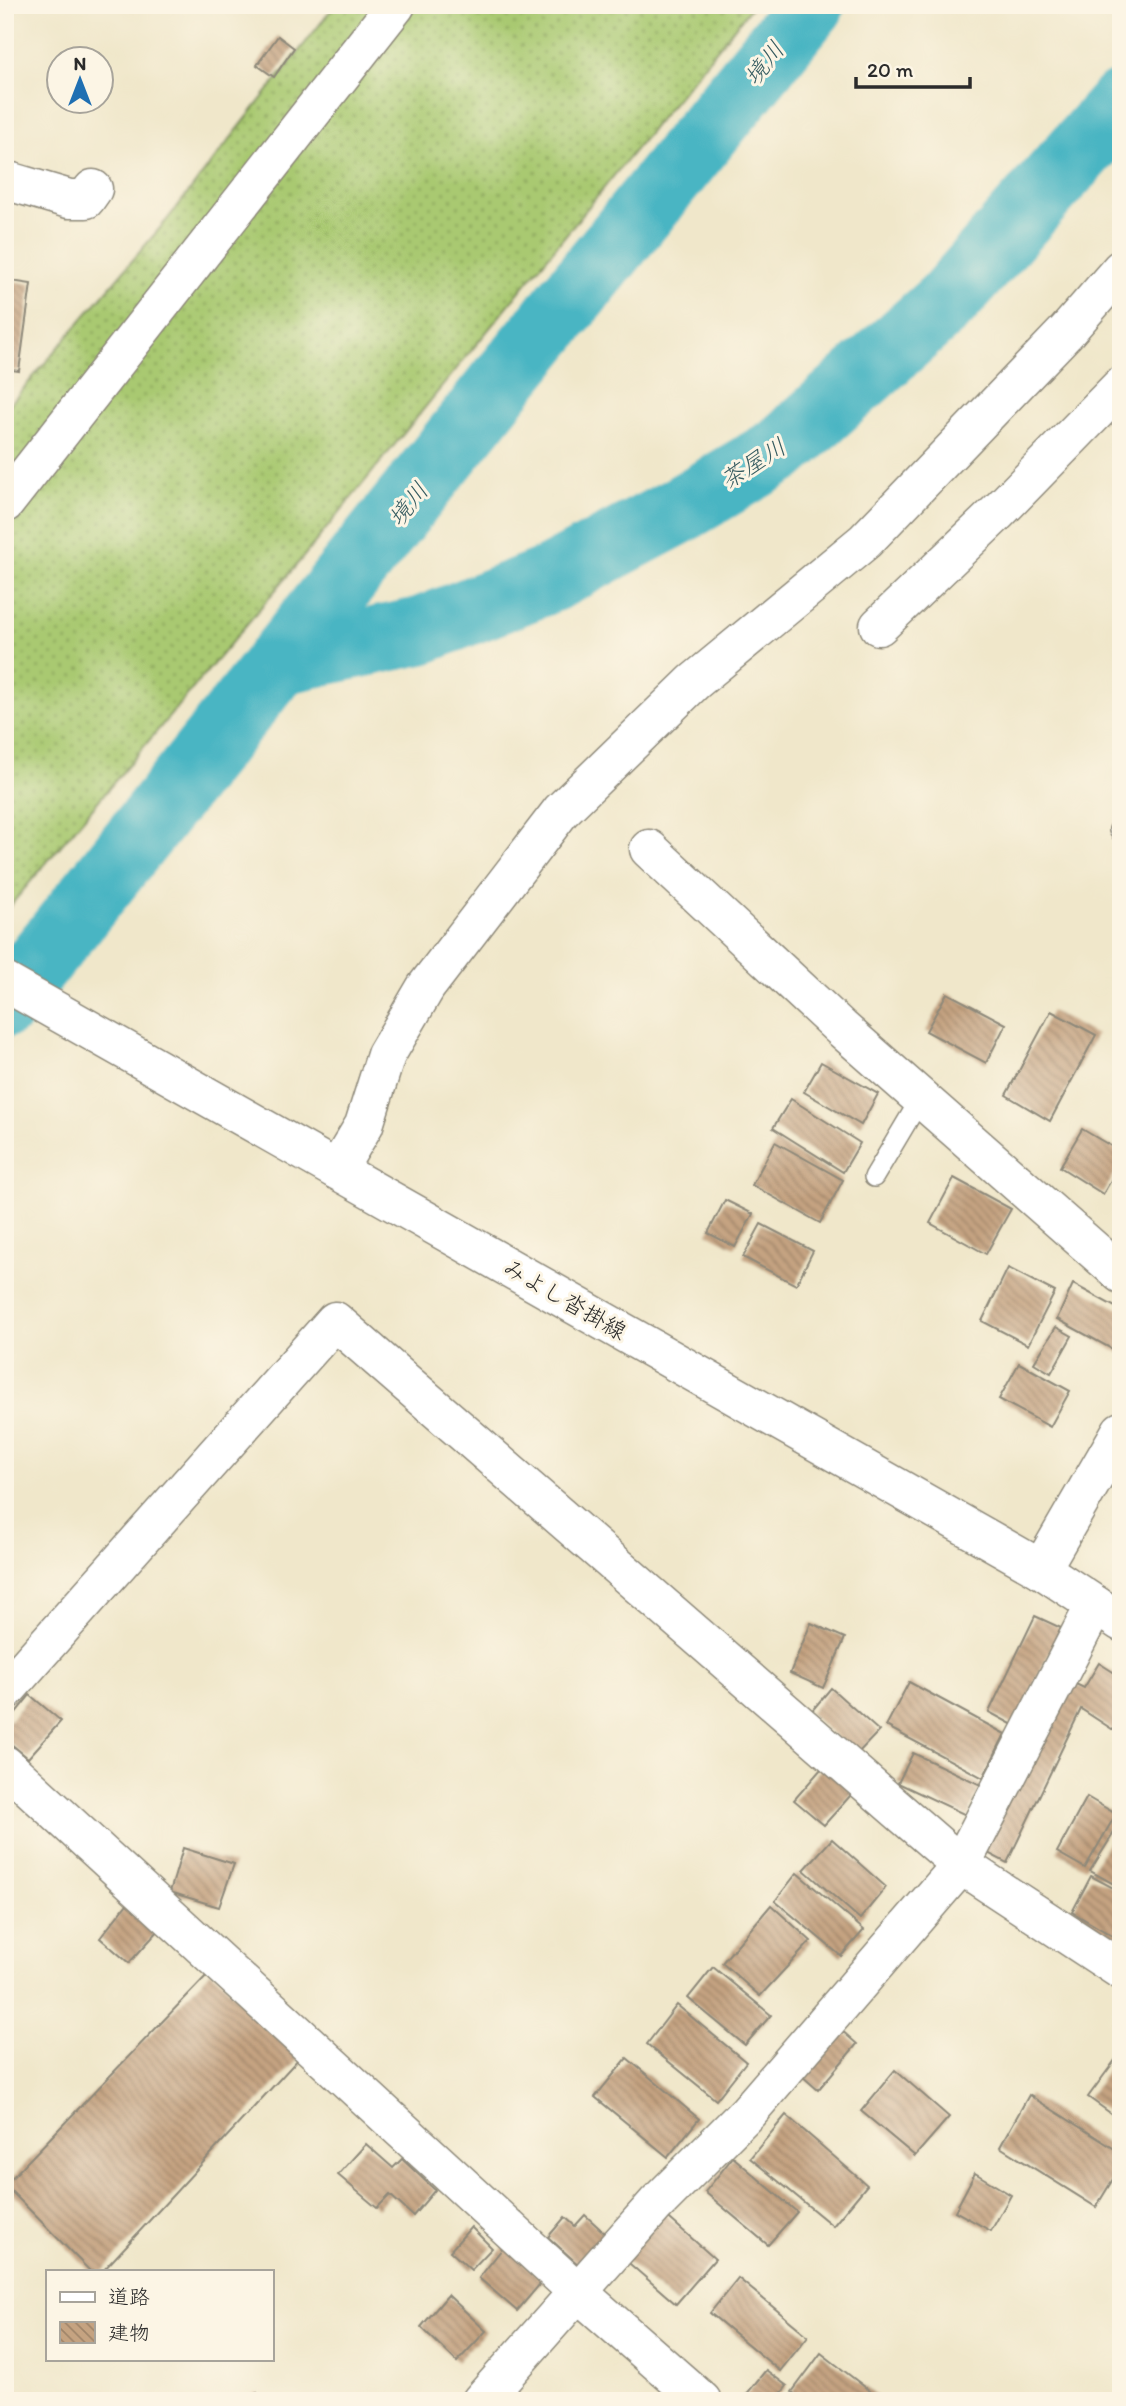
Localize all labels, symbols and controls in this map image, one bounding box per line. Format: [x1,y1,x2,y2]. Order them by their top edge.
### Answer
water label: 境川 [738,35,790,91]
north arrow [46,46,116,116]
scale bar [856,46,970,90]
text: N [74,52,86,75]
text: 20 m [867,57,914,82]
water label: 茶屋川 [715,432,791,494]
water label: 境川 [382,476,434,532]
street label: みよし沓掛線 [498,1252,632,1346]
legend [46,2270,273,2360]
text: 道路 [108,2284,150,2309]
text: 建物 [108,2320,150,2345]

